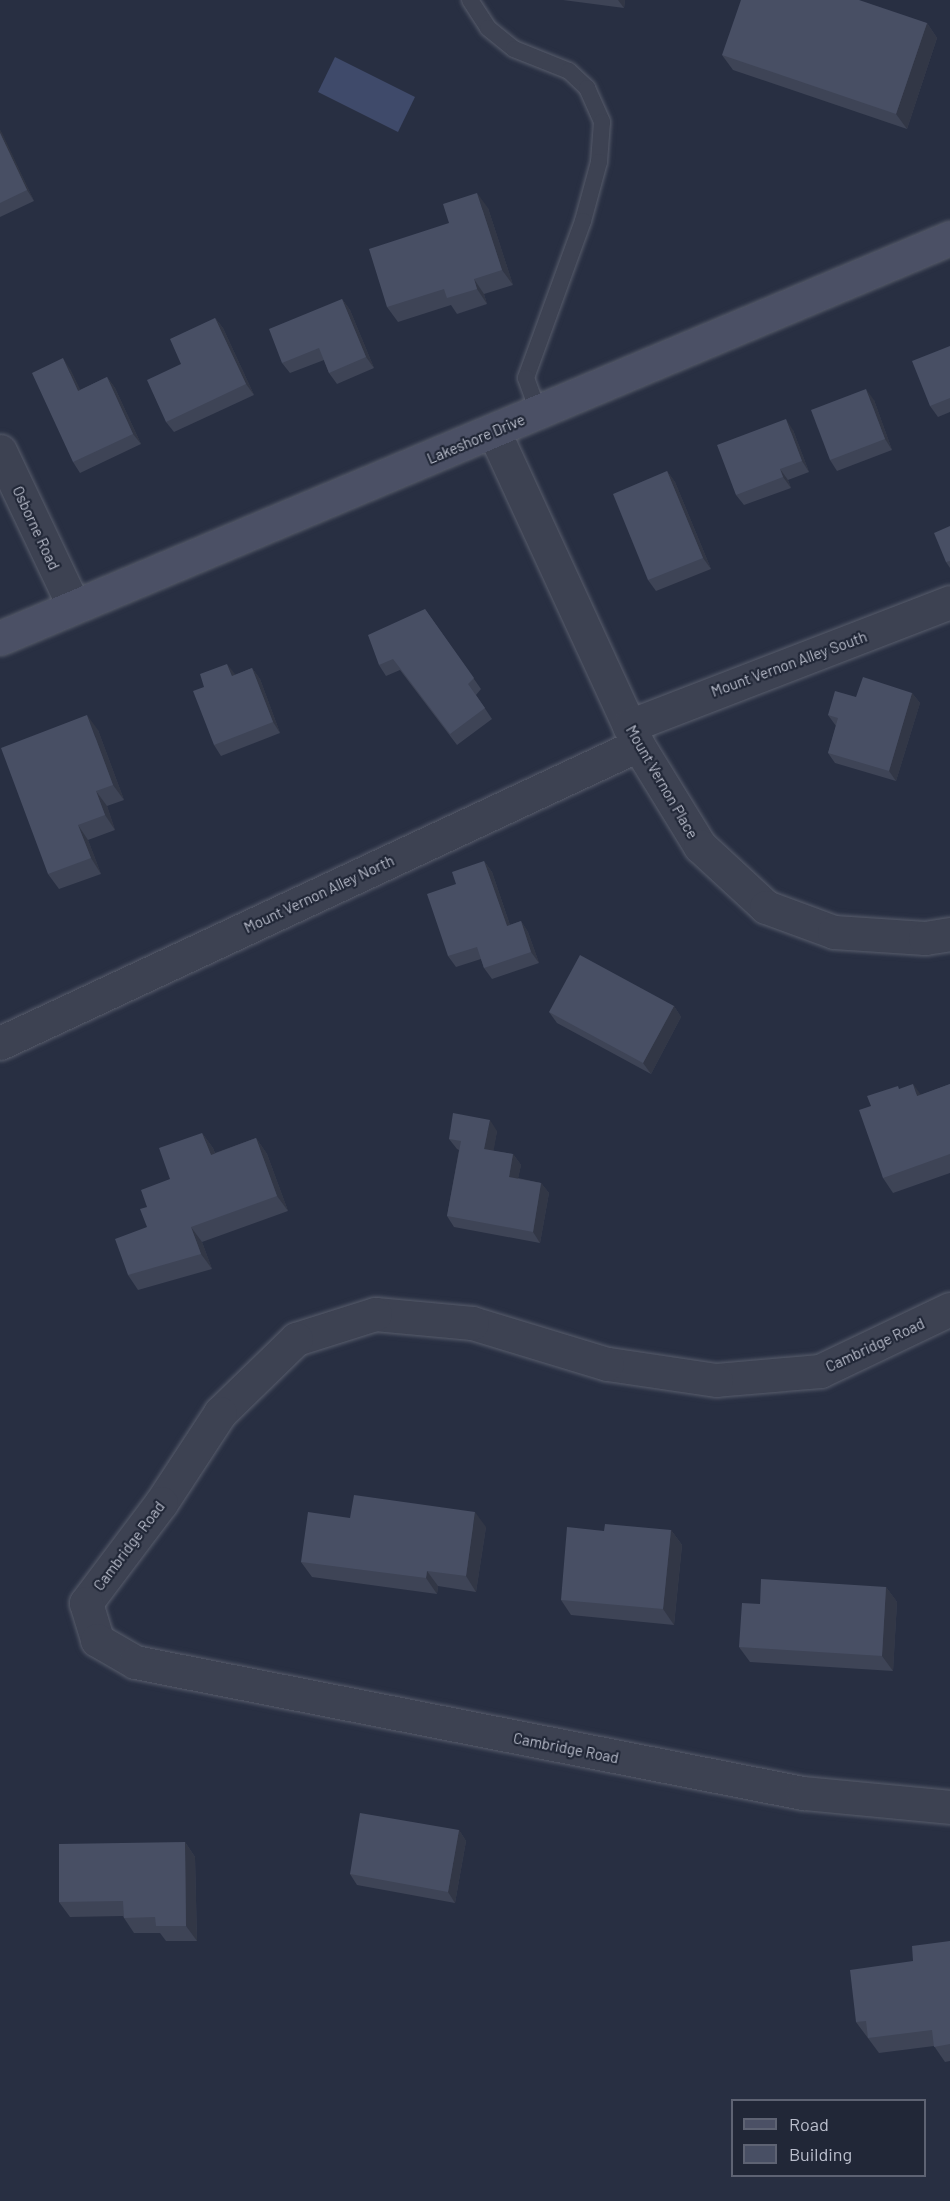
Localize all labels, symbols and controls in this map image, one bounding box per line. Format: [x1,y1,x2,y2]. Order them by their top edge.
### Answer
street label: Lakeshore Drive [424,410,528,468]
street label: Osborne Road [9,483,63,573]
street label: Mount Vernon Alley South [709,627,869,701]
street label: Mount Vernon Place [622,722,702,842]
street label: Mount Vernon Alley North [241,851,397,937]
street label: Cambridge Road [823,1314,927,1376]
street label: Cambridge Road [90,1498,168,1594]
street label: Cambridge Road [512,1729,620,1767]
legend [731,2099,926,2177]
text: Road [789,2113,829,2135]
text: Building [789,2143,852,2165]

